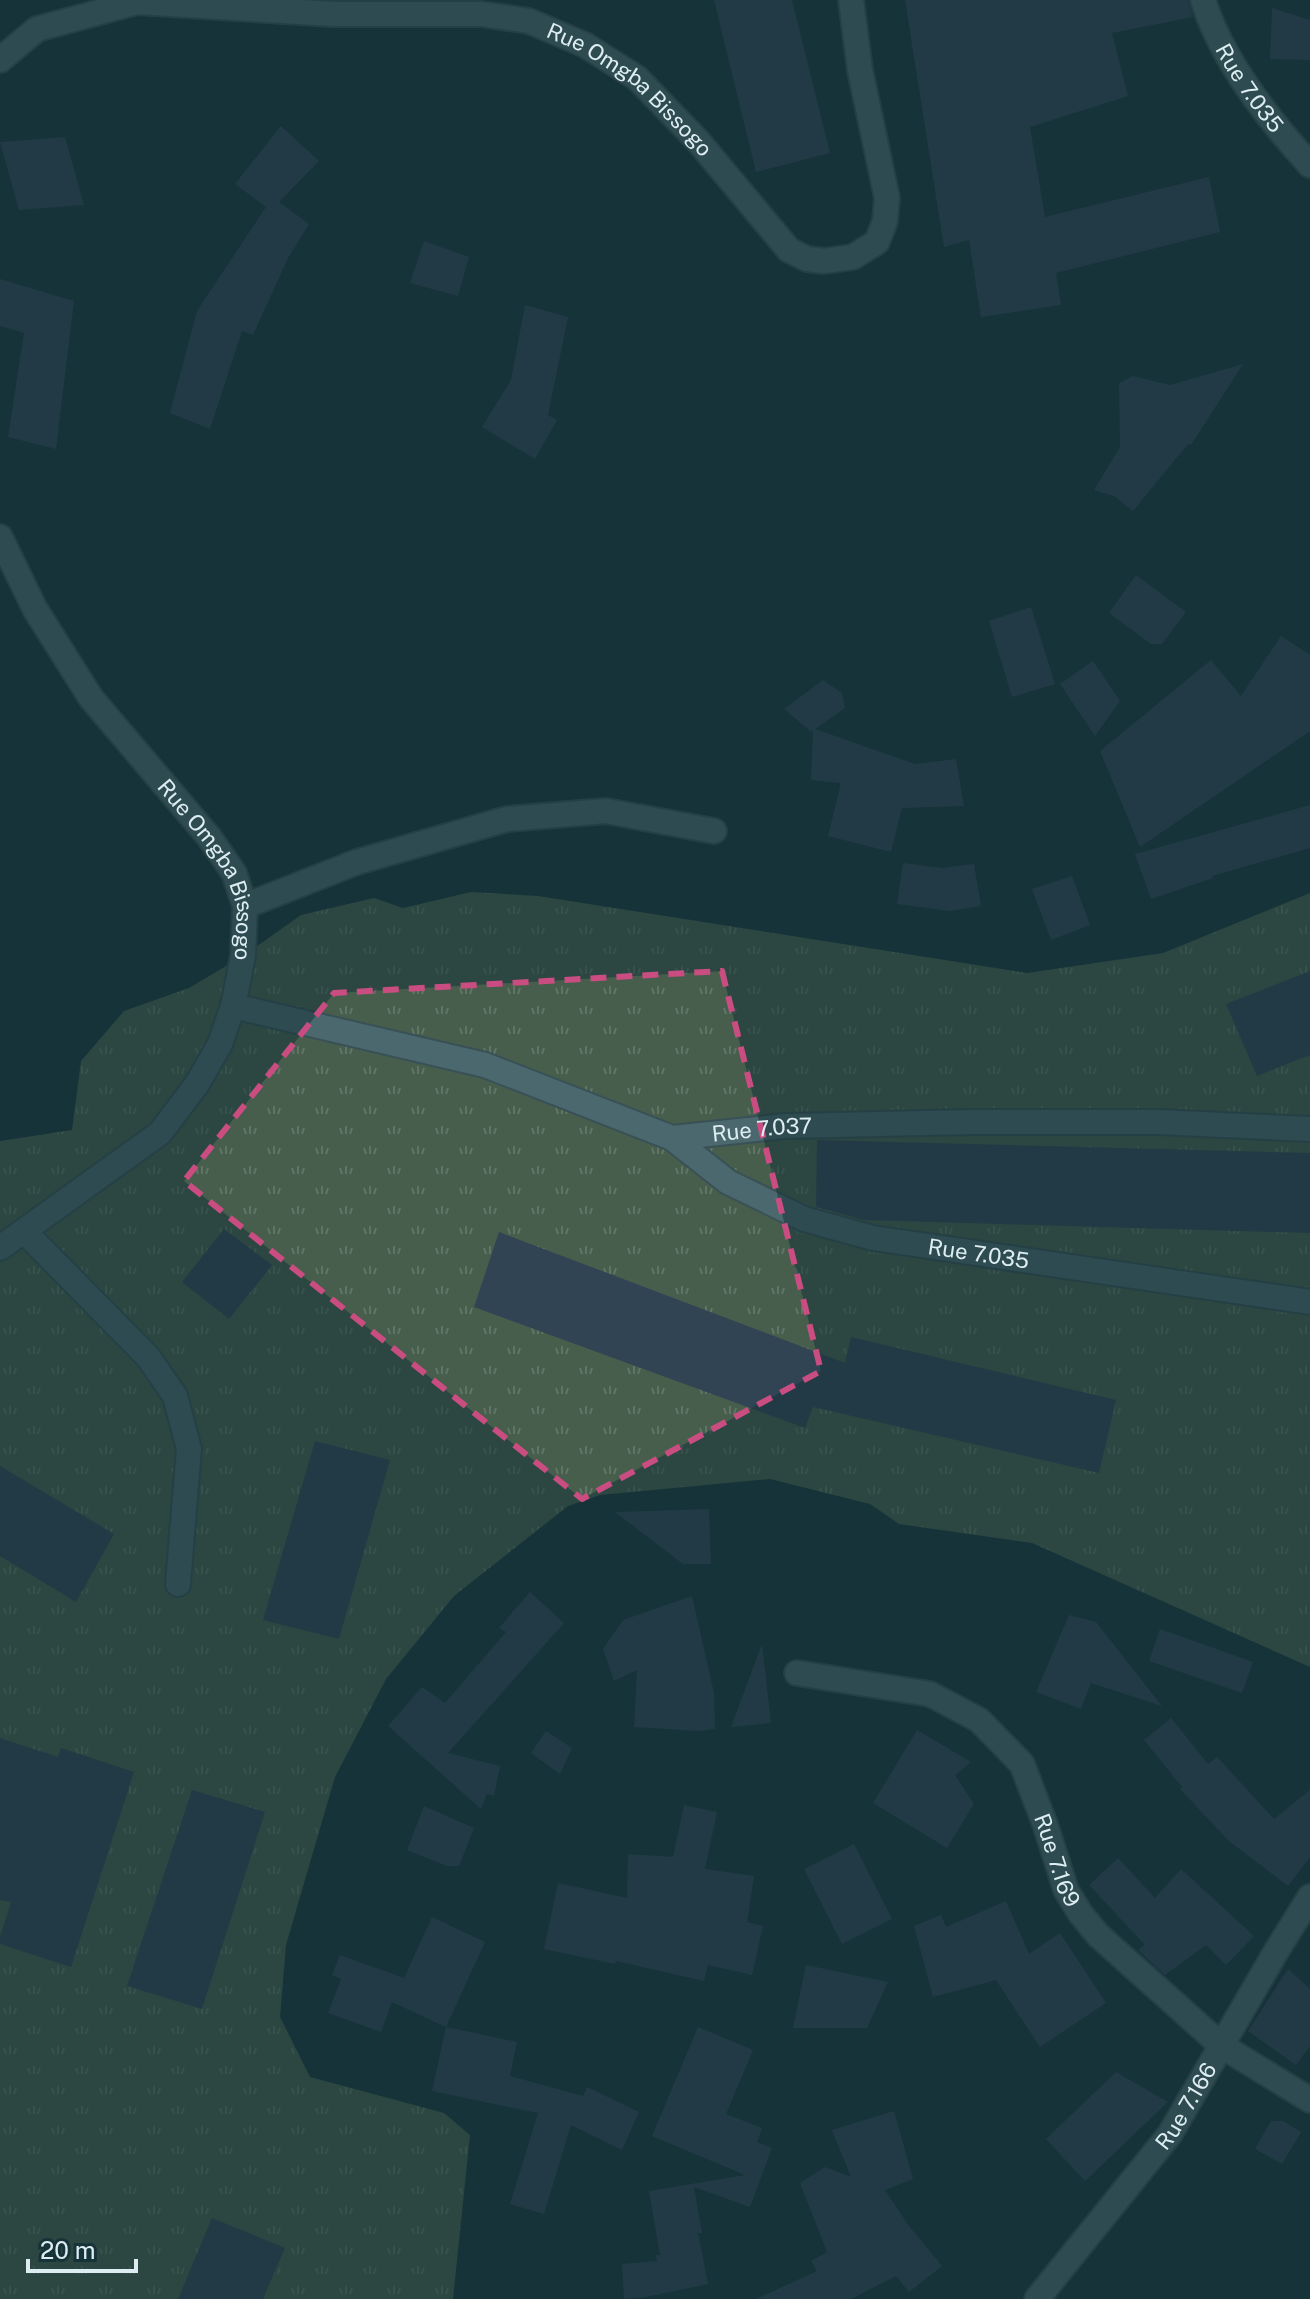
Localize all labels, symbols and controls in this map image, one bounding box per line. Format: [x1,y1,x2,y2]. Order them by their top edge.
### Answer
street label: Rue Omgba Bissogo [543,17,718,161]
street label: Rue 7.035 [1210,39,1289,138]
street label: Rue Omgba Bissogo [152,774,259,961]
street label: Rue 7.037 [710,1112,812,1147]
street label: Rue 7.035 [926,1233,1031,1274]
street label: Rue 7.169 [1029,1810,1086,1912]
street label: Rue 7.166 [1150,2058,1222,2155]
scale bar [28,2223,136,2273]
text: 20 m [40,2236,96,2264]

